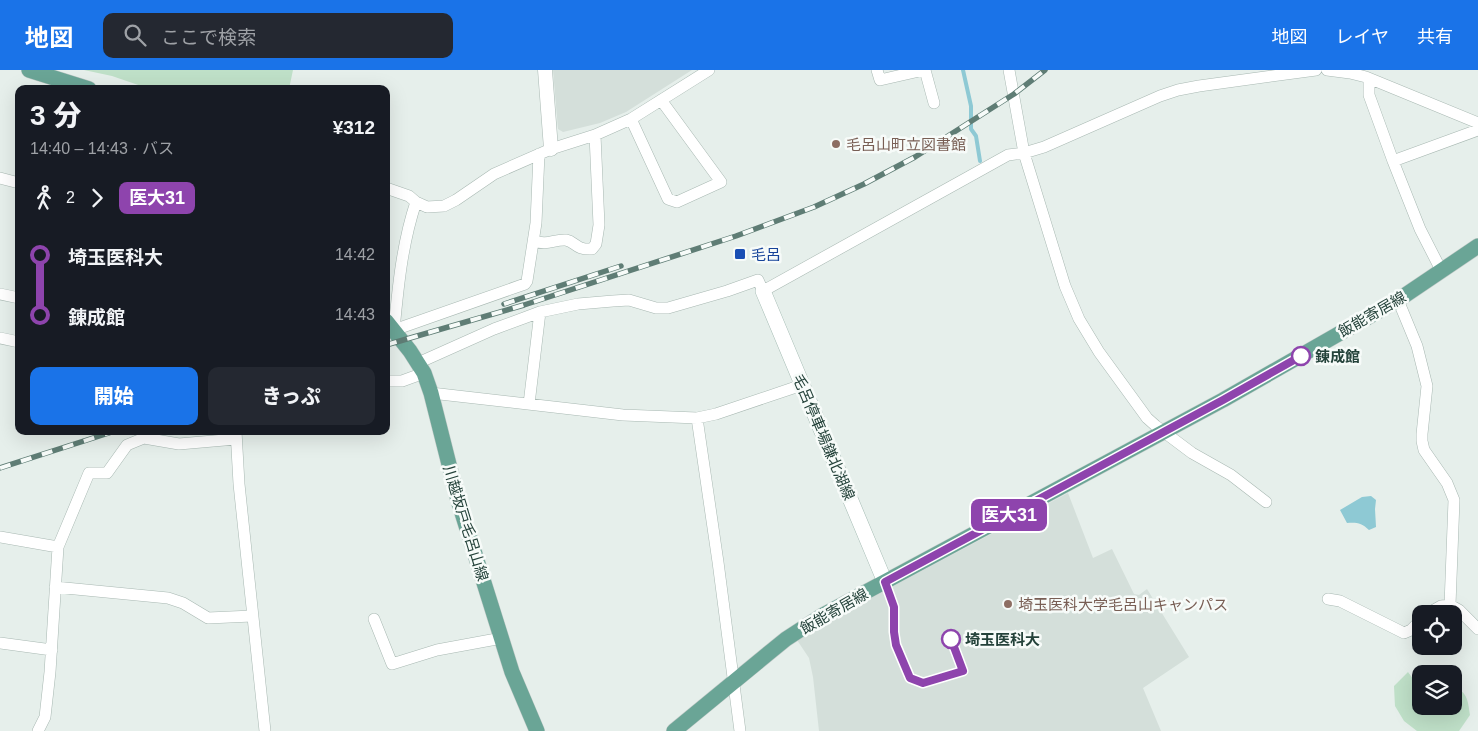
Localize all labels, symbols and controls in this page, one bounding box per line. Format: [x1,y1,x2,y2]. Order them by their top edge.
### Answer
search box [103,13,453,58]
icon: search [121,21,149,49]
text: 地図 [25,24,73,51]
text: ここで検索 [161,27,256,48]
text: 地図 [1272,27,1308,47]
text: レイヤ [1336,27,1389,47]
text: 共有 [1417,27,1453,47]
text: 3 分 [30,100,81,131]
text: ¥312 [333,117,375,138]
place label: 毛呂山町立図書館 [846,136,966,153]
marker: 毛呂山町立図書館 [830,138,842,150]
text: 14:40 – 14:43 · バス [30,140,174,157]
icon: walk [30,184,58,212]
icon: forward [83,184,111,212]
text: 医大31 [129,188,185,208]
text: 2 [66,189,75,206]
text: 14:42 [335,246,375,263]
place label: 毛呂 [751,246,781,263]
text: 埼玉医科大 [68,247,163,268]
marker: 毛呂 [733,247,747,261]
street label: 飯能寄居線 [1335,288,1409,340]
text: 14:43 [335,306,375,323]
text: 錬成館 [68,307,125,328]
marker: 錬成館 [1291,346,1311,366]
place label: 錬成館 [1315,348,1360,365]
button: 開始 [30,367,198,425]
button: きっぷ [208,367,375,425]
street label: 毛呂停車場鎌北湖線 [790,372,858,502]
street label: 川越坂戸毛呂山線 [440,463,492,583]
line badge: 医大31 [974,499,1044,531]
text: 医大31 [981,505,1037,525]
street label: 飯能寄居線 [797,585,871,637]
place label: 埼玉医科大学毛呂山キャンパス [1018,596,1228,613]
marker: 埼玉医科大学毛呂山キャンパス [1002,598,1014,610]
map controls [1412,605,1462,715]
button: locate [1412,605,1462,655]
marker: 埼玉医科大 [941,629,961,649]
place label: 埼玉医科大 [965,631,1040,648]
button: layers [1412,665,1462,715]

